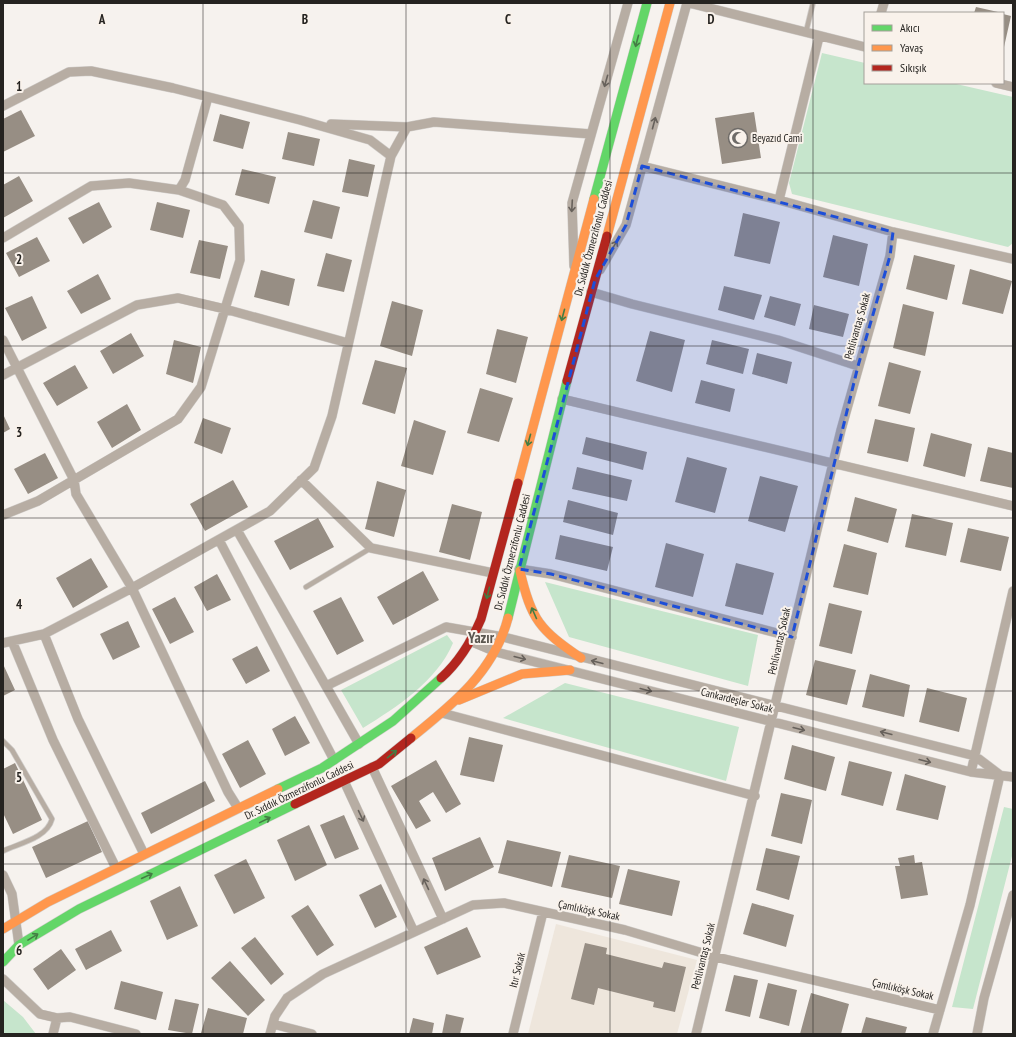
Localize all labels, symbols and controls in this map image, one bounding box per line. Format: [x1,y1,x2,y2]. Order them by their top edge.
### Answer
text: A [98,11,106,28]
text: B [302,11,308,28]
text: C [505,11,511,28]
text: D [708,11,715,28]
legend [864,12,1004,84]
text: Akıcı [900,20,920,35]
one-way arrow [633,34,640,47]
text: Yavaş [900,40,923,55]
text: Sıkışık [900,60,927,75]
one-way arrow [602,74,609,87]
text: 1 [16,78,22,95]
one-way arrow [651,117,658,130]
mosque icon: Beyazıd Cami [727,127,749,149]
place label: Beyazıd Cami [752,131,802,145]
street label: Dr. Sıddık Özmerzifonlu Caddesi [571,178,615,298]
one-way arrow [569,199,576,212]
one-way arrow [610,240,618,252]
text: 2 [16,251,22,268]
street label: Pehlivantaş Sokak [841,291,873,361]
one-way arrow [559,308,566,321]
text: 3 [16,424,22,441]
one-way arrow [525,434,532,447]
street label: Dr. Sıddık Özmerzifonlu Caddesi [491,492,533,612]
one-way arrow [484,586,491,599]
text: 4 [16,596,23,613]
street label: Pehlivantaş Sokak [764,605,794,676]
one-way arrow [529,607,537,619]
district label: Yazır [467,628,495,647]
one-way arrow [513,655,526,662]
one-way arrow [590,657,603,665]
street label: Cankardeşler Sokak [700,684,775,716]
one-way arrow [639,687,652,694]
one-way arrow [792,725,805,733]
one-way arrow [880,729,893,737]
one-way arrow [387,749,398,758]
one-way arrow [918,757,931,765]
street label: Dr. Sıddık Özmerzifonlu Caddesi [242,758,356,822]
text: 5 [16,769,22,786]
one-way arrow [358,810,365,822]
one-way arrow [258,816,270,823]
one-way arrow [141,872,153,879]
one-way arrow [422,878,429,890]
street label: Çamlıköşk Sokak [557,897,622,924]
street label: Pehlivantaş Sokak [688,920,718,991]
one-way arrow [27,933,38,941]
text: 6 [16,942,22,959]
street label: Itır Sokak [506,950,528,989]
street label: Çamlıköşk Sokak [871,975,936,1003]

